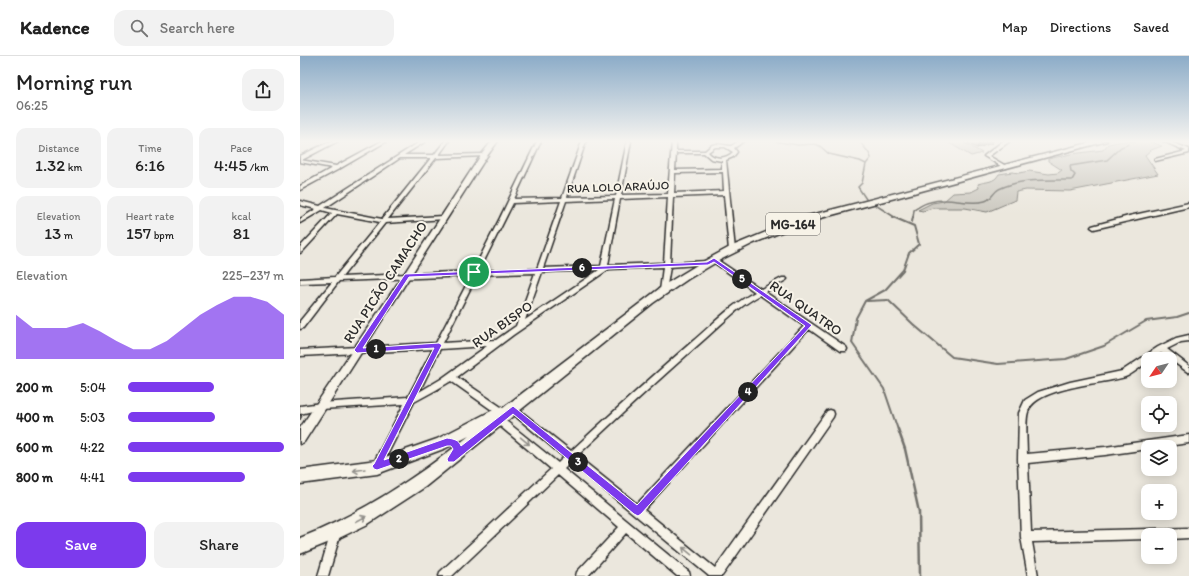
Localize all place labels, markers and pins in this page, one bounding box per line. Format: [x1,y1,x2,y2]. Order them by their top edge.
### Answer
pin [457,255,491,289]
pin: 6 [572,258,592,278]
pin: 5 [732,269,752,289]
pin: 1 [366,339,386,359]
pin: 4 [738,382,758,402]
pin: 2 [389,449,409,469]
pin: 3 [568,452,588,472]

